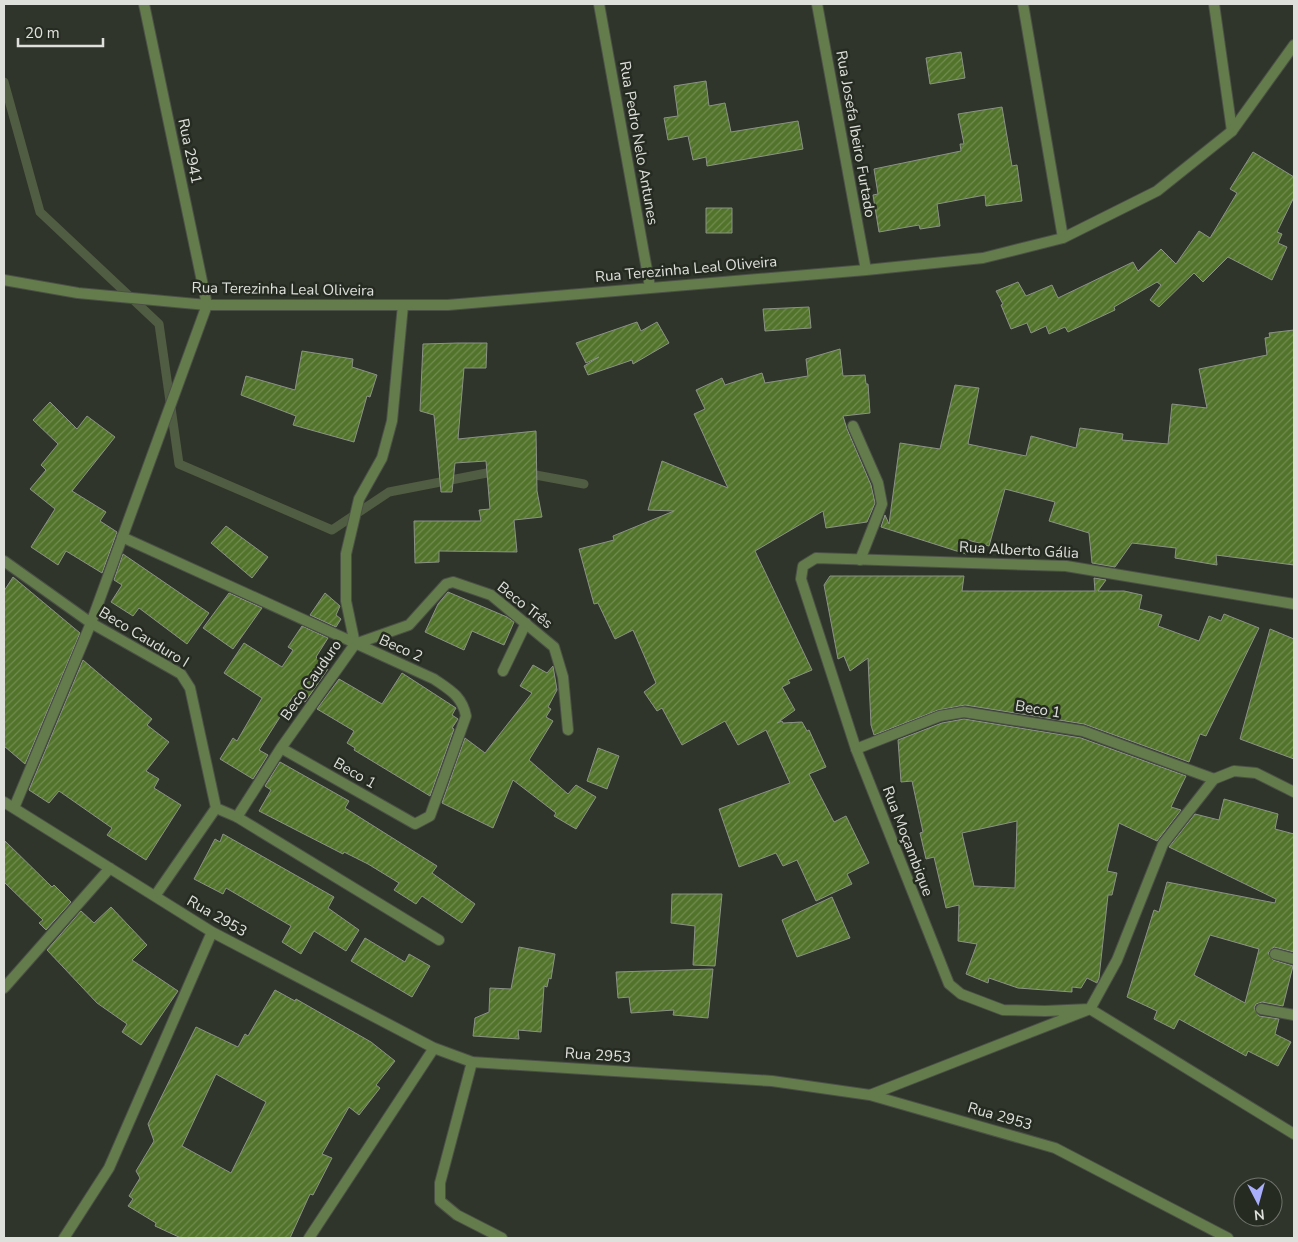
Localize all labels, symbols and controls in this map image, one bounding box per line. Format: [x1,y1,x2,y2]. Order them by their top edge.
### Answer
scale bar [18,15,102,47]
text: 20 m [25,23,60,43]
street label: Rua Josefa Ibeiro Furtado [831,49,881,219]
street label: Rua Pedro Nelo Antunes [615,59,663,227]
street label: Rua 2941 [173,117,207,185]
street label: Rua Terezinha Leal Oliveira [594,251,778,287]
street label: Rua Terezinha Leal Oliveira [192,277,374,301]
street label: Rua Alberto Gália [958,537,1080,563]
street label: Beco Três [493,577,557,633]
street label: Beco Cauduro I [95,602,193,672]
street label: Beco 2 [376,629,426,667]
street label: Beco Cauduro [276,636,346,724]
street label: Beco 1 [1014,696,1062,722]
street label: Beco 1 [330,753,380,793]
street label: Rua Moçambique [878,783,938,899]
street label: Rua 2953 [183,891,251,941]
street label: Rua 2953 [564,1043,632,1067]
street label: Rua 2953 [965,1097,1035,1135]
north arrow [1233,1177,1283,1227]
text: N [1253,1204,1266,1224]

